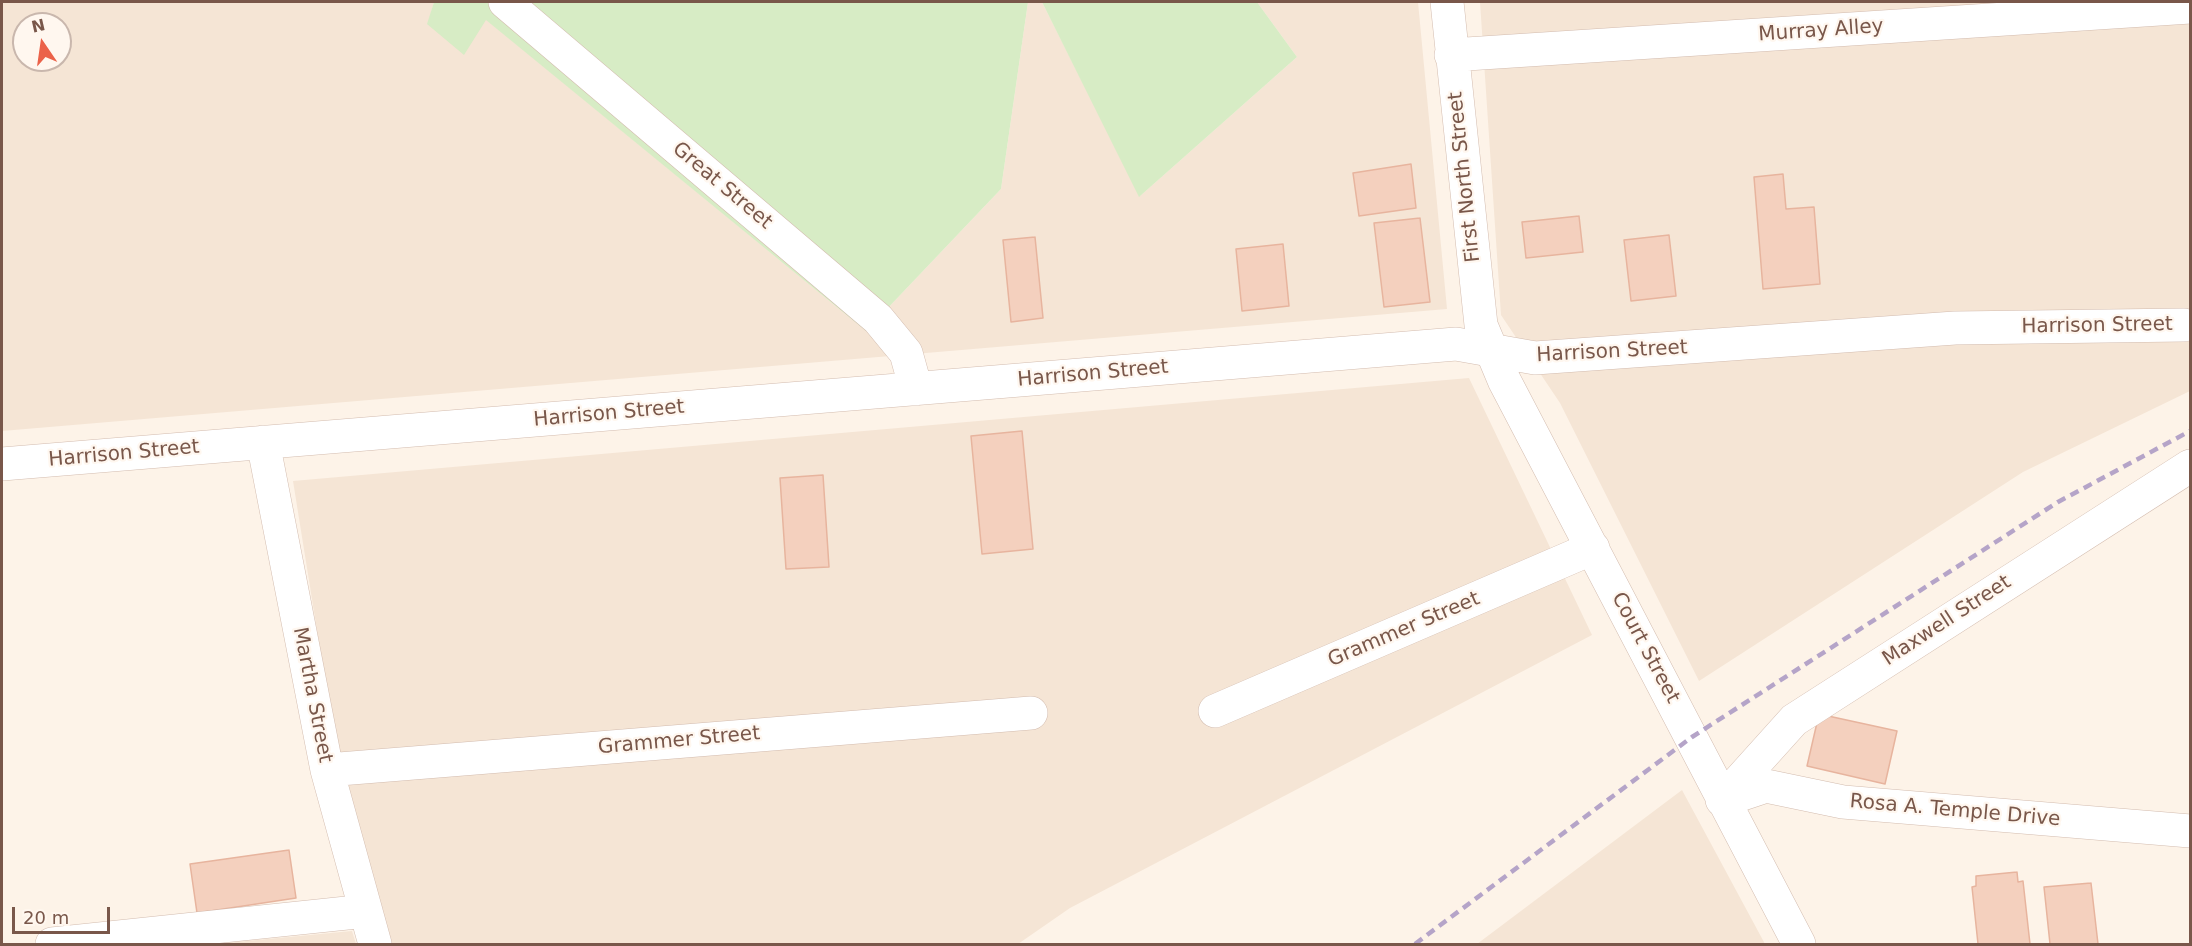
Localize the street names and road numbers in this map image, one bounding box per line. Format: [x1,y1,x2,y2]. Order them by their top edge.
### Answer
street label: Murray Alley [1758,15,1884,47]
street label: First North Street [1444,90,1486,264]
street label: Great Street [667,137,777,235]
street label: Harrison Street [2021,313,2173,339]
street label: Harrison Street [1536,336,1688,368]
street label: Harrison Street [1017,355,1169,393]
street label: Harrison Street [533,395,685,433]
street label: Harrison Street [48,435,200,473]
street label: Maxwell Street [1878,571,2016,671]
street label: Grammer Street [1324,587,1484,673]
street label: Court Street [1606,588,1684,708]
street label: Martha Street [287,625,337,765]
street label: Grammer Street [597,722,761,760]
street label: Rosa A. Temple Drive [1849,790,2061,832]

